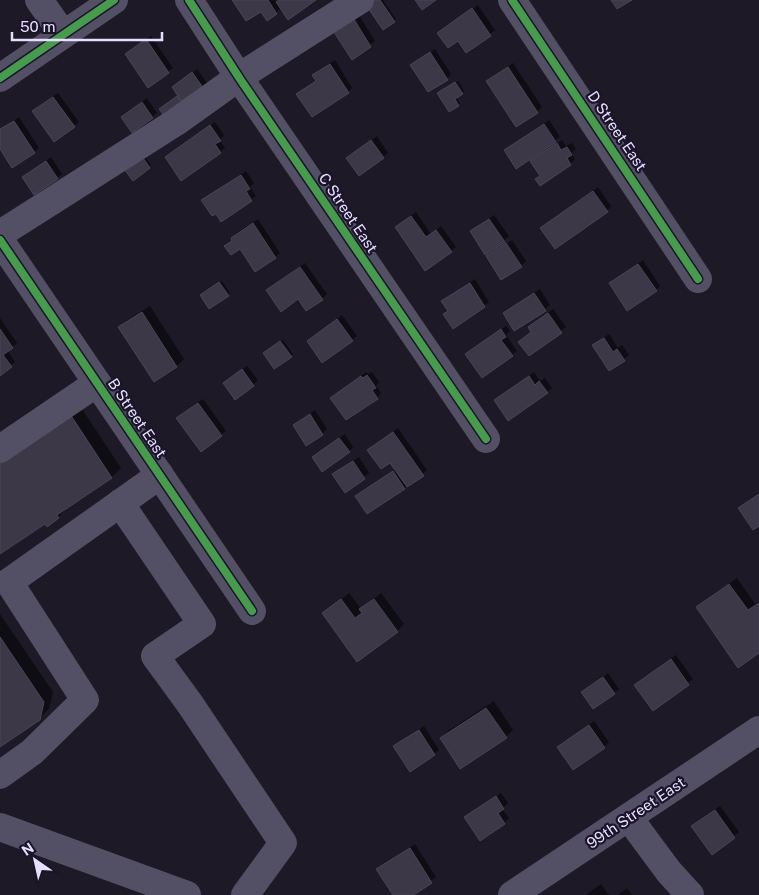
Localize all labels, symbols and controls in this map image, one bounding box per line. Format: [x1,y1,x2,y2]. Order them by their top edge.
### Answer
scale bar [12,10,162,42]
text: 50 m [20,18,55,35]
street label: D Street East [585,88,650,174]
street label: C Street East [316,170,381,256]
street label: B Street East [105,375,170,461]
street label: 99th Street East [583,773,688,852]
north arrow [10,835,60,885]
text: N [19,840,37,859]

